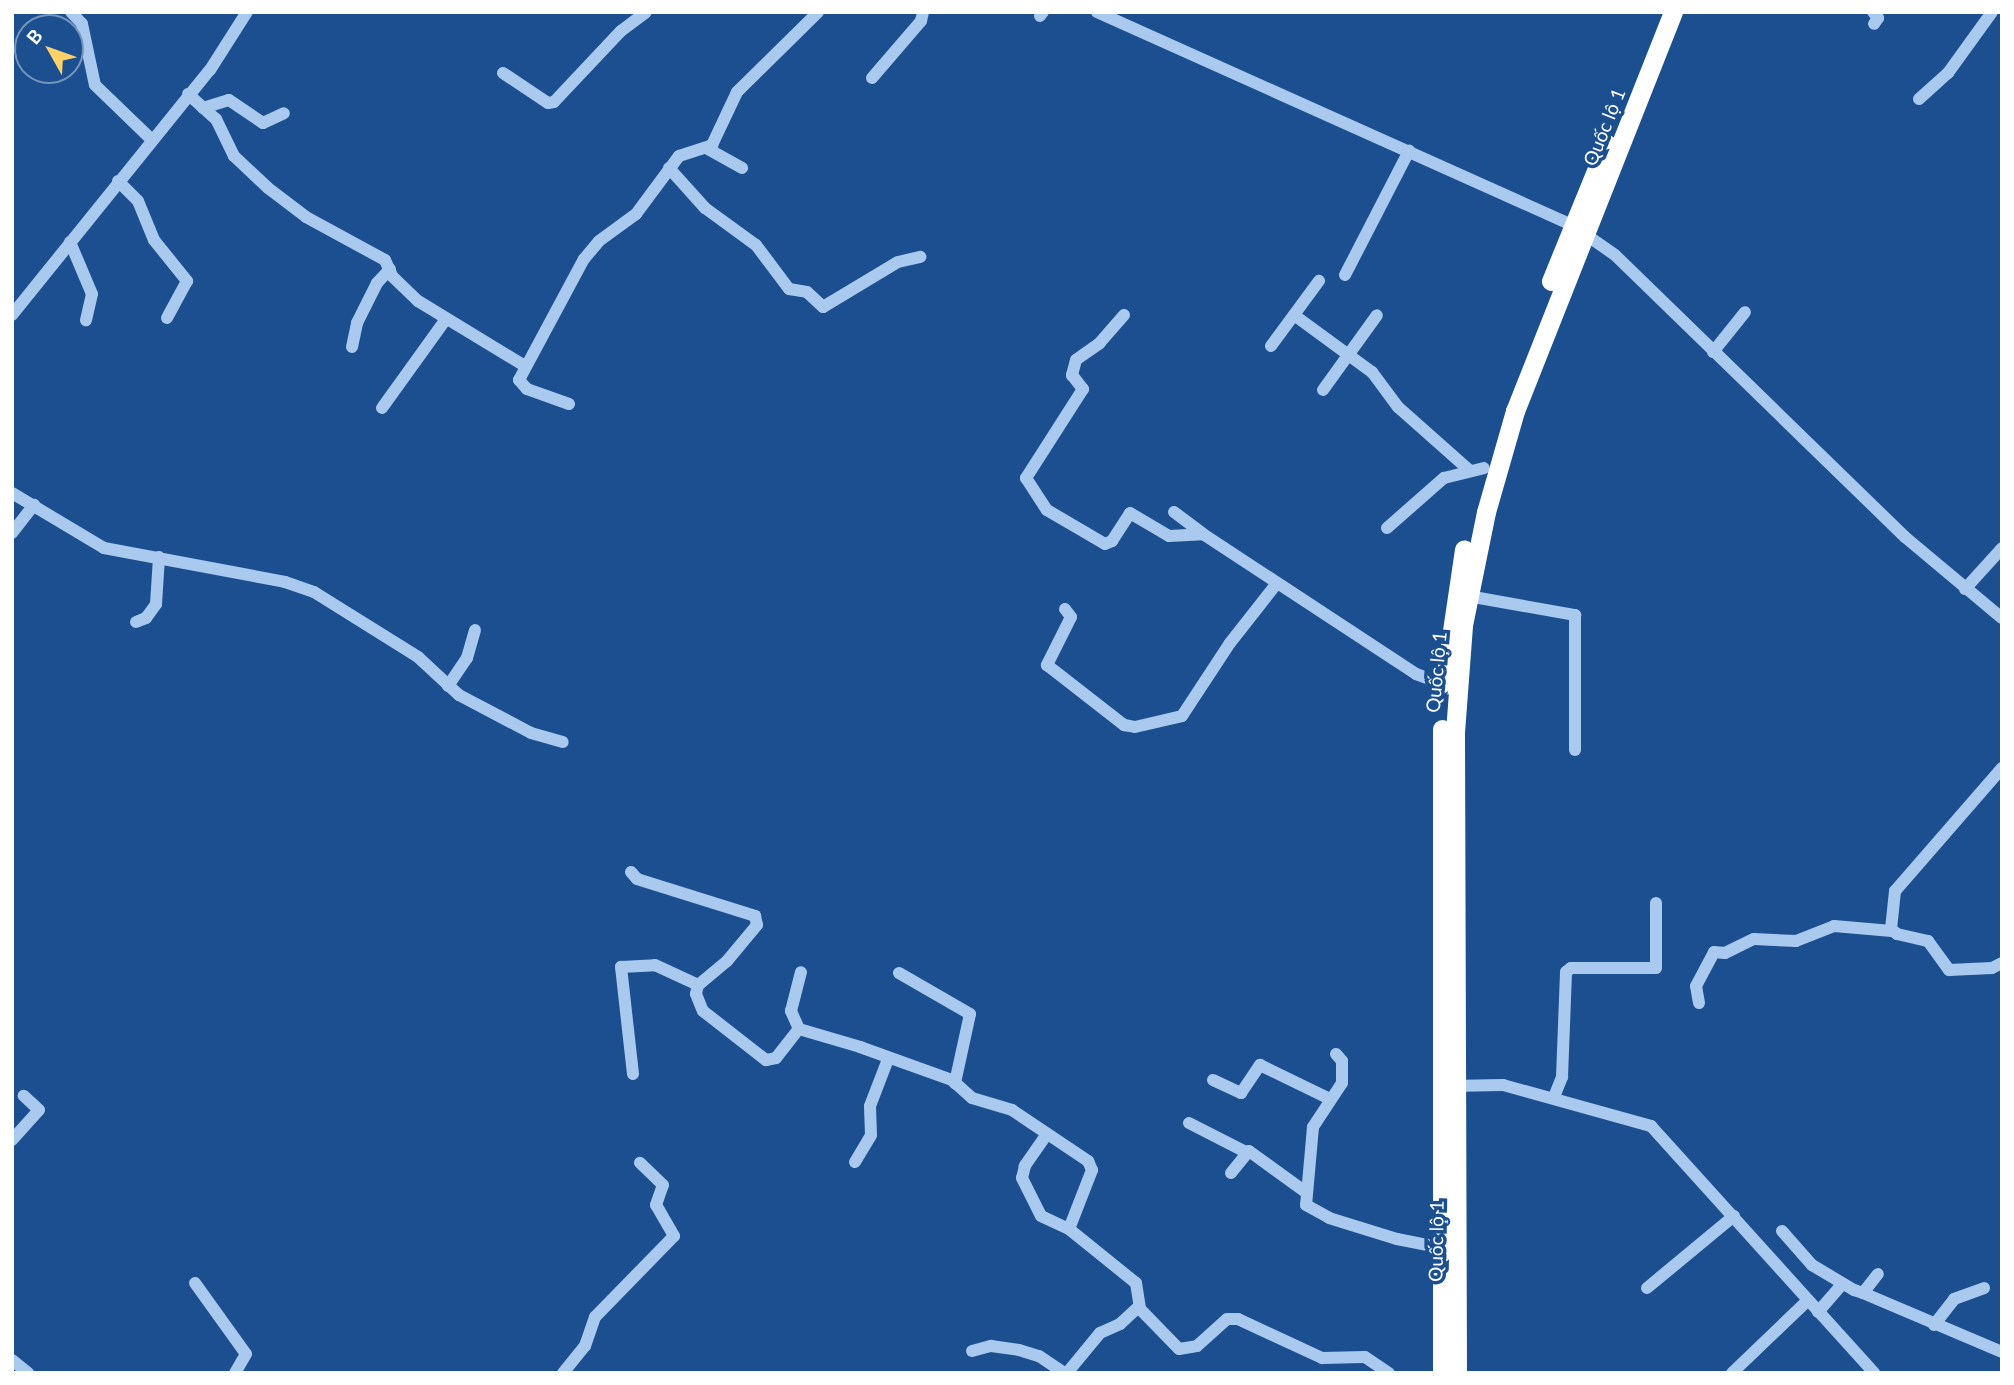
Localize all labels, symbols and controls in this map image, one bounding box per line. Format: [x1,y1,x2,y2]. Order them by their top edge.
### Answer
north arrow [14,14,84,84]
text: B [21,24,47,49]
street label: Quốc lộ 1 [1578,85,1630,169]
street label: Quốc lộ 1 [1421,630,1451,714]
street label: Quốc lộ 1 [1424,1200,1448,1282]

